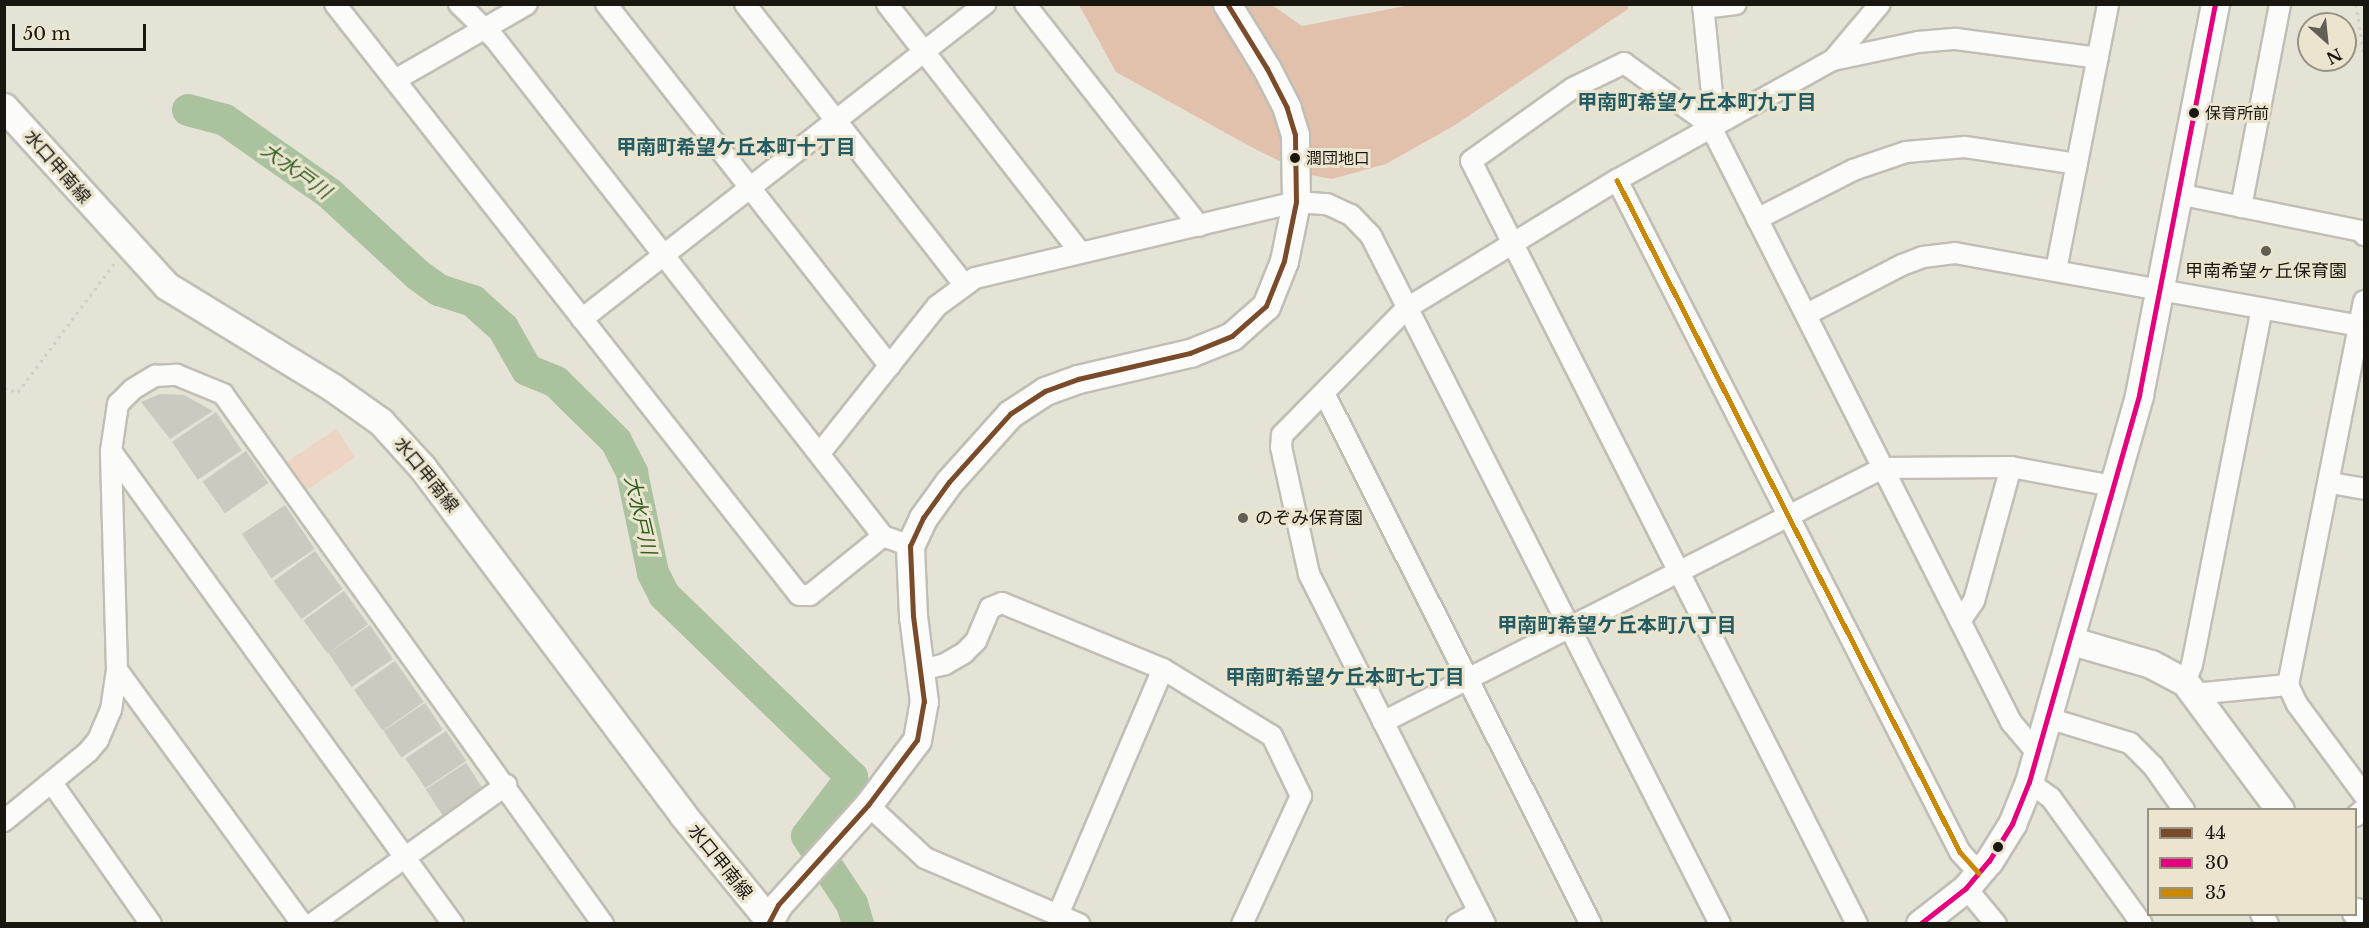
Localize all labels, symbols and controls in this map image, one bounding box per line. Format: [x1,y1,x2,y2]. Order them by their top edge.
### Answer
scale bar [15,12,148,50]
north arrow [2297,12,2357,72]
text: 50 m [23,23,71,45]
text: N [2323,44,2346,69]
district label: 甲南町希望ケ丘本町九丁目 [1577,90,1817,114]
place label: 保育所前 [2205,103,2269,123]
marker: 保育所前 [2188,107,2200,119]
street label: 水口甲南線 [19,126,95,208]
district label: 甲南町希望ケ丘本町十丁目 [616,135,856,159]
water label: 大水戸川 [257,138,335,204]
place label: 潤団地口 [1306,148,1370,168]
marker: 潤団地口 [1289,152,1301,164]
marker: 甲南希望ヶ丘保育園 [2259,244,2273,258]
place label: 甲南希望ヶ丘保育園 [2185,260,2347,282]
street label: 水口甲南線 [389,433,463,517]
water label: 大水戸川 [619,473,661,557]
place label: のぞみ保育園 [1255,507,1363,529]
marker: のぞみ保育園 [1236,511,1250,525]
district label: 甲南町希望ケ丘本町八丁目 [1497,613,1737,637]
district label: 甲南町希望ケ丘本町七丁目 [1225,665,1465,689]
legend [2147,808,2357,916]
street label: 水口甲南線 [683,820,757,904]
text: 44 [2205,822,2226,844]
unlabelled marker [1992,841,2004,853]
text: 30 [2205,852,2229,874]
text: 35 [2205,882,2226,904]

